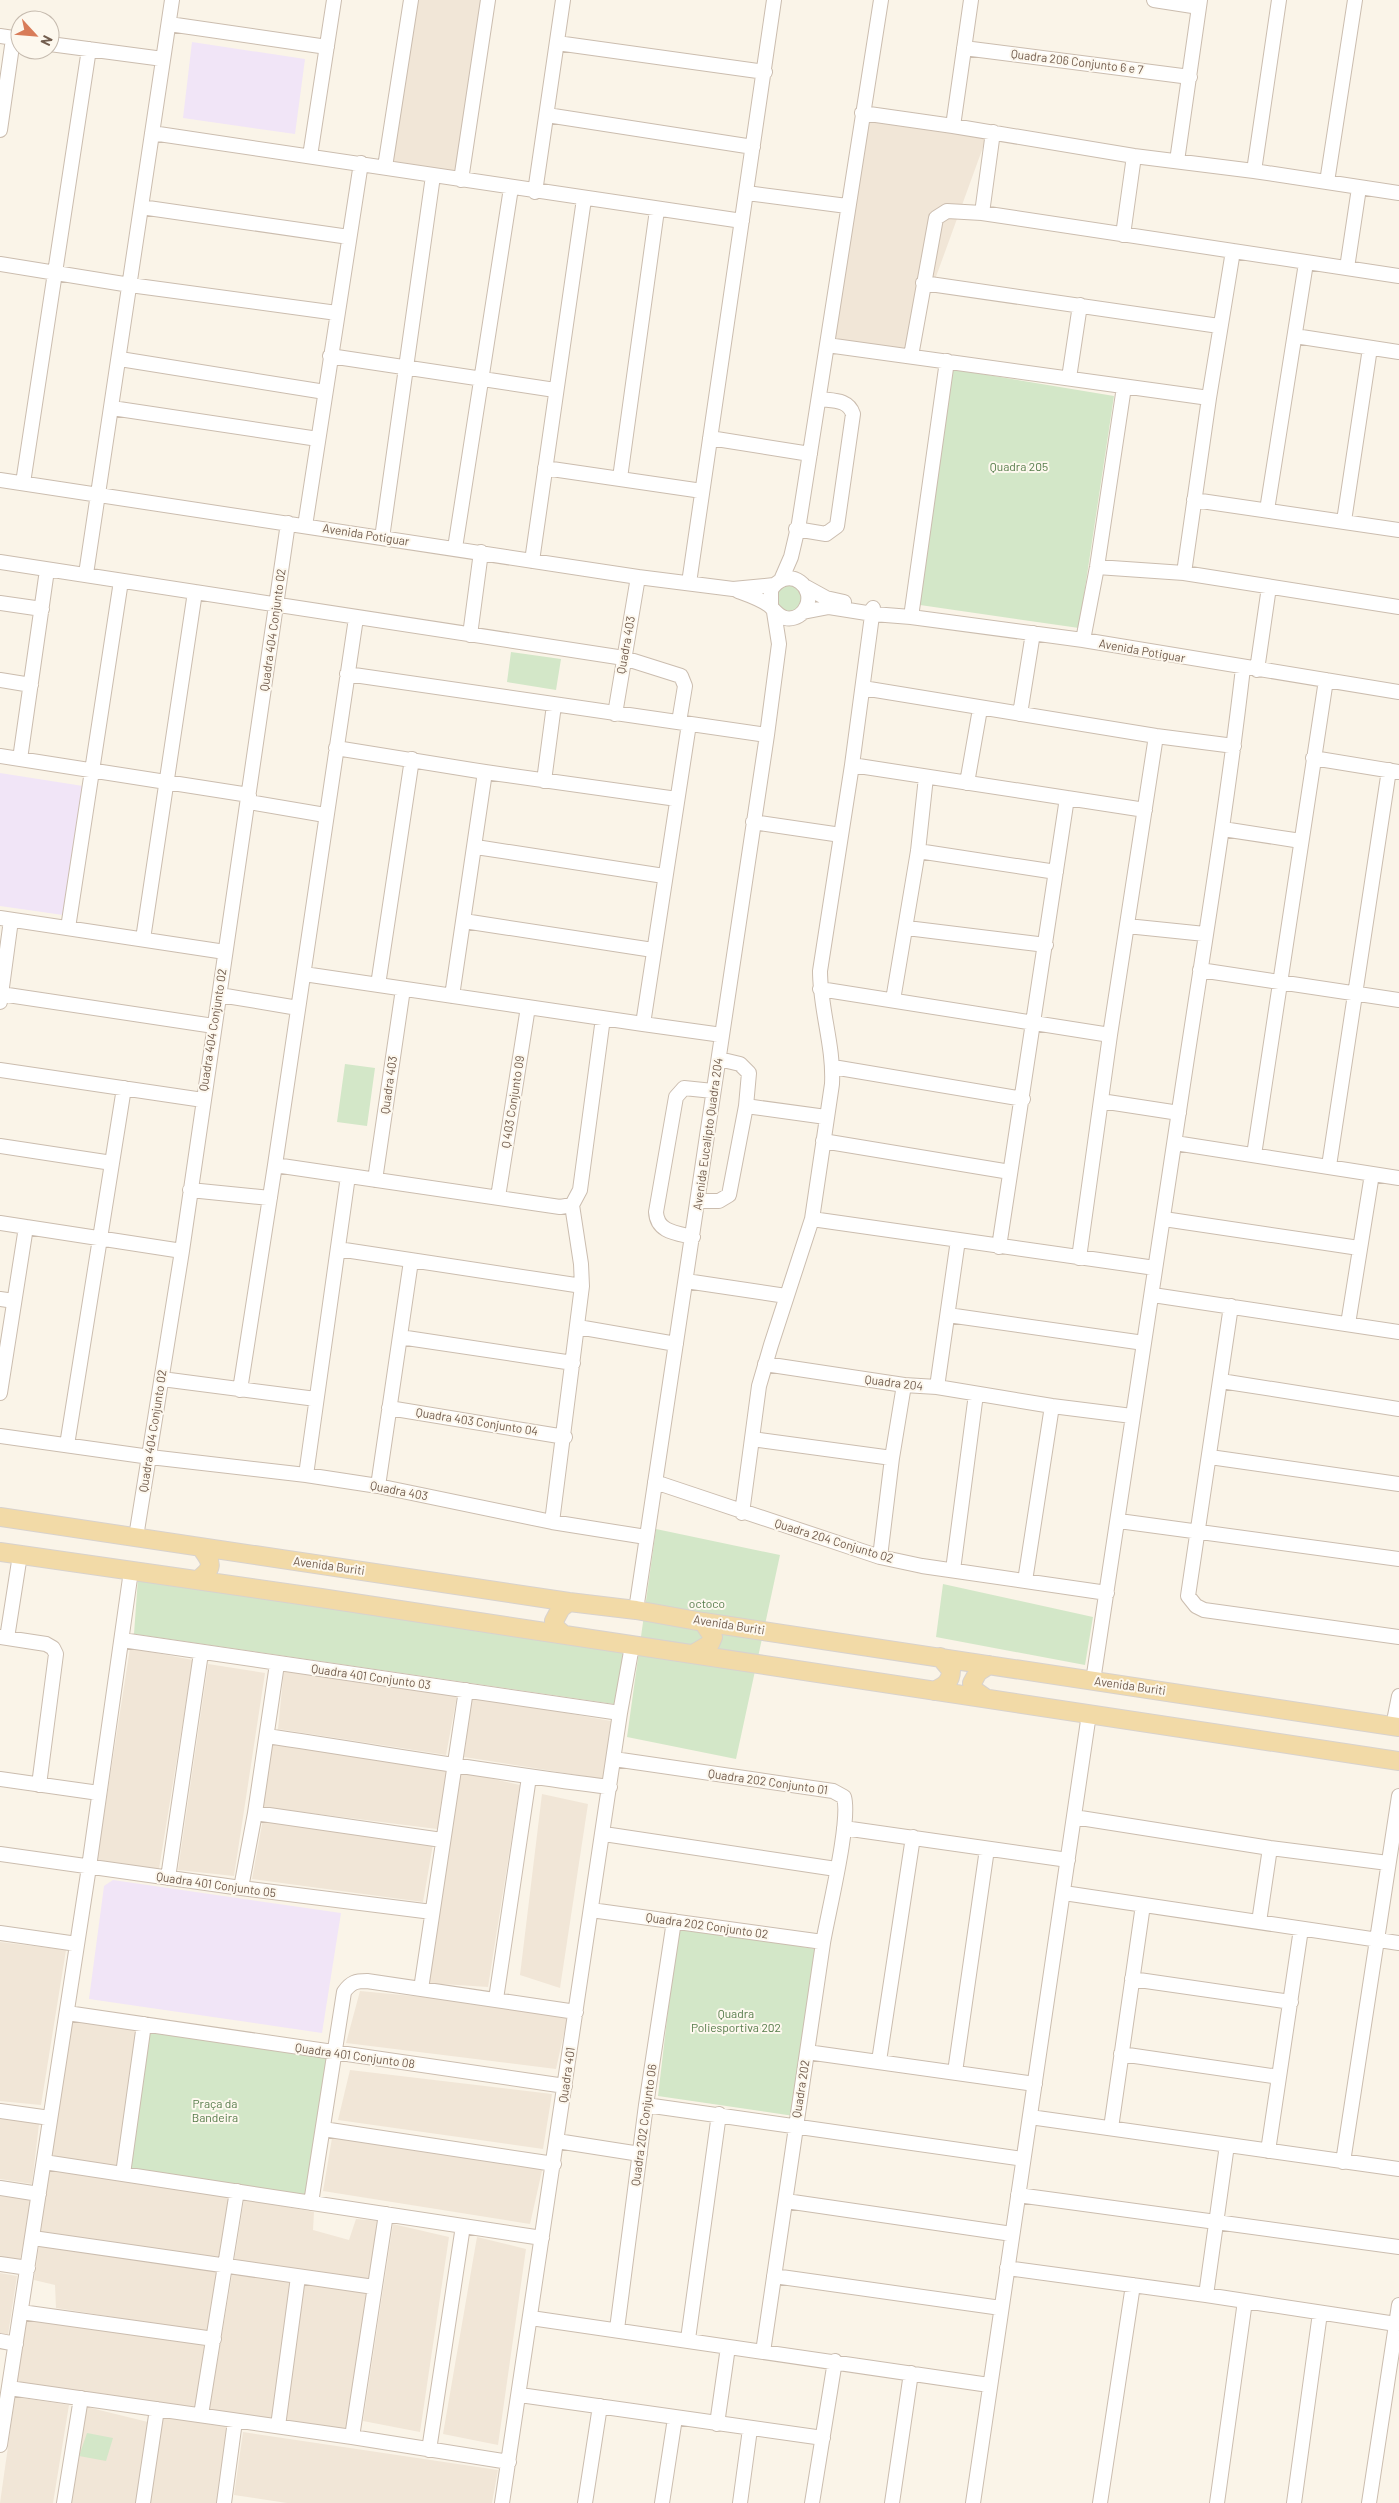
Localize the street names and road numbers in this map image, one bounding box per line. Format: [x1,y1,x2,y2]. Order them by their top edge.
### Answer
street label: Quadra 206 Conjunto 6 e 7 [1010,46,1144,76]
street label: Avenida Potiguar [322,520,411,548]
street label: Quadra 404 Conjunto 02 [256,568,288,692]
street label: Quadra 403 [613,615,637,675]
street label: Avenida Potiguar [1098,636,1187,665]
street label: Quadra 404 Conjunto 02 [195,968,229,1092]
street label: Quadra 403 [377,1055,399,1115]
street label: Q 403 Conjunto 09 [498,1055,526,1149]
street label: Avenida Eucalipto Quadra 204 [689,1057,725,1211]
street label: Quadra 404 Conjunto 02 [135,1369,169,1493]
street label: Quadra 204 [864,1371,924,1393]
street label: Quadra 403 Conjunto 04 [415,1404,539,1438]
street label: Quadra 403 [369,1478,429,1502]
street label: Quadra 204 Conjunto 02 [773,1515,895,1565]
street label: Avenida Buriti [292,1553,366,1577]
street label: Avenida Buriti [692,1611,766,1637]
street label: Quadra 401 Conjunto 03 [310,1661,432,1691]
street label: Avenida Buriti [1093,1673,1167,1697]
street label: Quadra 202 Conjunto 01 [707,1766,829,1796]
street label: Quadra 401 Conjunto 05 [155,1869,277,1899]
street label: Quadra 202 Conjunto 02 [645,1909,769,1941]
street label: Quadra 401 Conjunto 08 [294,2040,416,2070]
street label: Quadra 401 [555,2046,577,2104]
street label: Quadra 202 [789,2059,812,2119]
street label: Quadra 202 Conjunto 06 [628,2063,659,2187]

